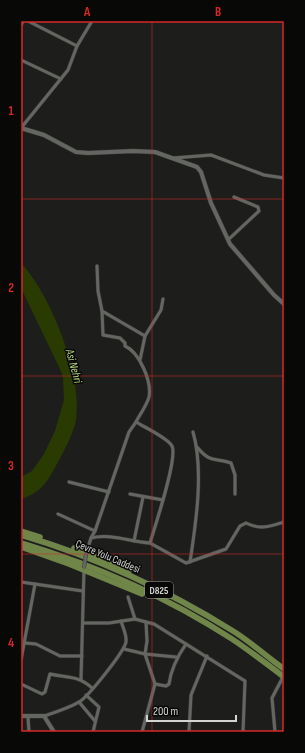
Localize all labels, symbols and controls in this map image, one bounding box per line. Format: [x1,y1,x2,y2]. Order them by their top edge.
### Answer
text: A [83,4,91,20]
text: B [215,4,221,20]
text: 1 [8,103,14,119]
text: 2 [8,280,14,296]
water label: Asi Nehri [62,346,85,386]
text: 3 [8,458,14,474]
street label: Çevre Yolu Caddesi [74,537,142,576]
road number: D825 [145,582,173,598]
text: 4 [8,635,14,651]
scale bar [147,697,236,723]
text: 200 m [153,704,179,719]

